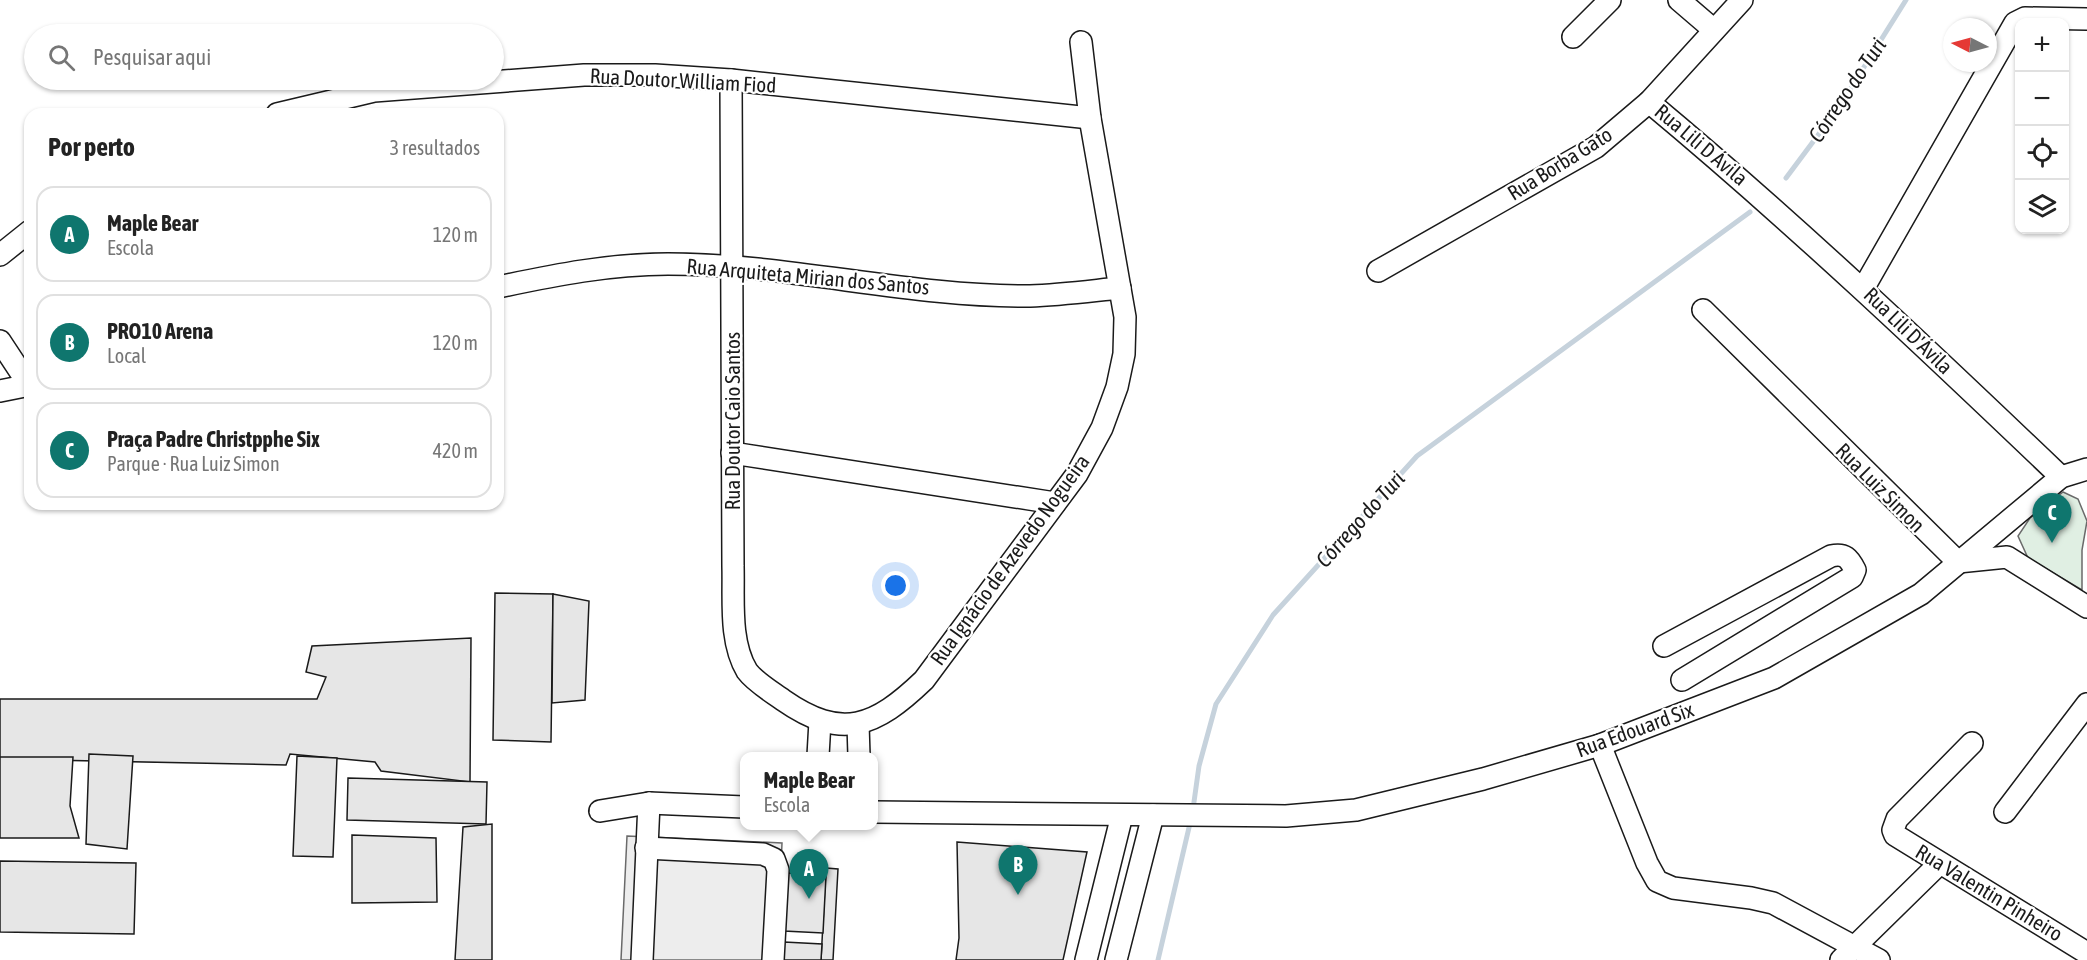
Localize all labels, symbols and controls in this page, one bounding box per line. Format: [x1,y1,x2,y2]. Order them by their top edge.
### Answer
north arrow [1943,18,1997,72]
map controls [2015,18,2069,234]
button: + [2015,18,2069,72]
search box [24,24,504,90]
water label: Córrego do Turi [1803,33,1891,147]
icon: search [45,41,78,74]
text: Pesquisar aqui [93,44,211,70]
street label: Rua Doutor William Fiod [589,63,777,97]
button: − [2015,72,2069,126]
street label: Rua Lili D Ávila [1651,99,1753,190]
street label: Rua Borba Gato [1503,122,1616,205]
button: locate [2015,126,2069,180]
text: Por perto [48,132,135,162]
text: 3 resultados [390,136,480,159]
button: layers [2015,180,2069,234]
text: Maple Bear [107,210,198,236]
text: A [65,223,74,246]
text: 120 m [433,223,478,246]
text: Escola [107,236,154,259]
street label: Rua Arquiteta Mirian dos Santos [686,253,930,299]
street label: Rua Lili D'Ávila [1859,282,1958,378]
text: PRO10 Arena [107,318,213,344]
text: B [65,331,74,354]
text: 120 m [433,331,478,354]
street label: Rua Doutor Caio Santos [720,332,744,510]
text: Local [107,344,146,367]
text: Praça Padre Christpphe Six [107,426,320,452]
street label: Rua Luiz Simon [1831,438,1930,537]
text: C [65,439,74,462]
text: 420 m [433,439,478,462]
street label: Rua Ignácio de Azevedo Nogueira [925,450,1094,669]
text: Parque · Rua Luiz Simon [107,452,280,475]
water label: Córrego do Turi [1310,466,1410,572]
pin: C [2032,494,2072,543]
your location [881,571,910,600]
street label: Rua Edouard Six [1573,697,1697,761]
popup [740,752,878,830]
text: Maple Bear [763,767,855,793]
text: Escola [763,793,810,816]
street label: Rua Valentin Pinheiro [1912,839,2067,945]
pin: B [998,846,1038,895]
pin: A [790,850,828,899]

